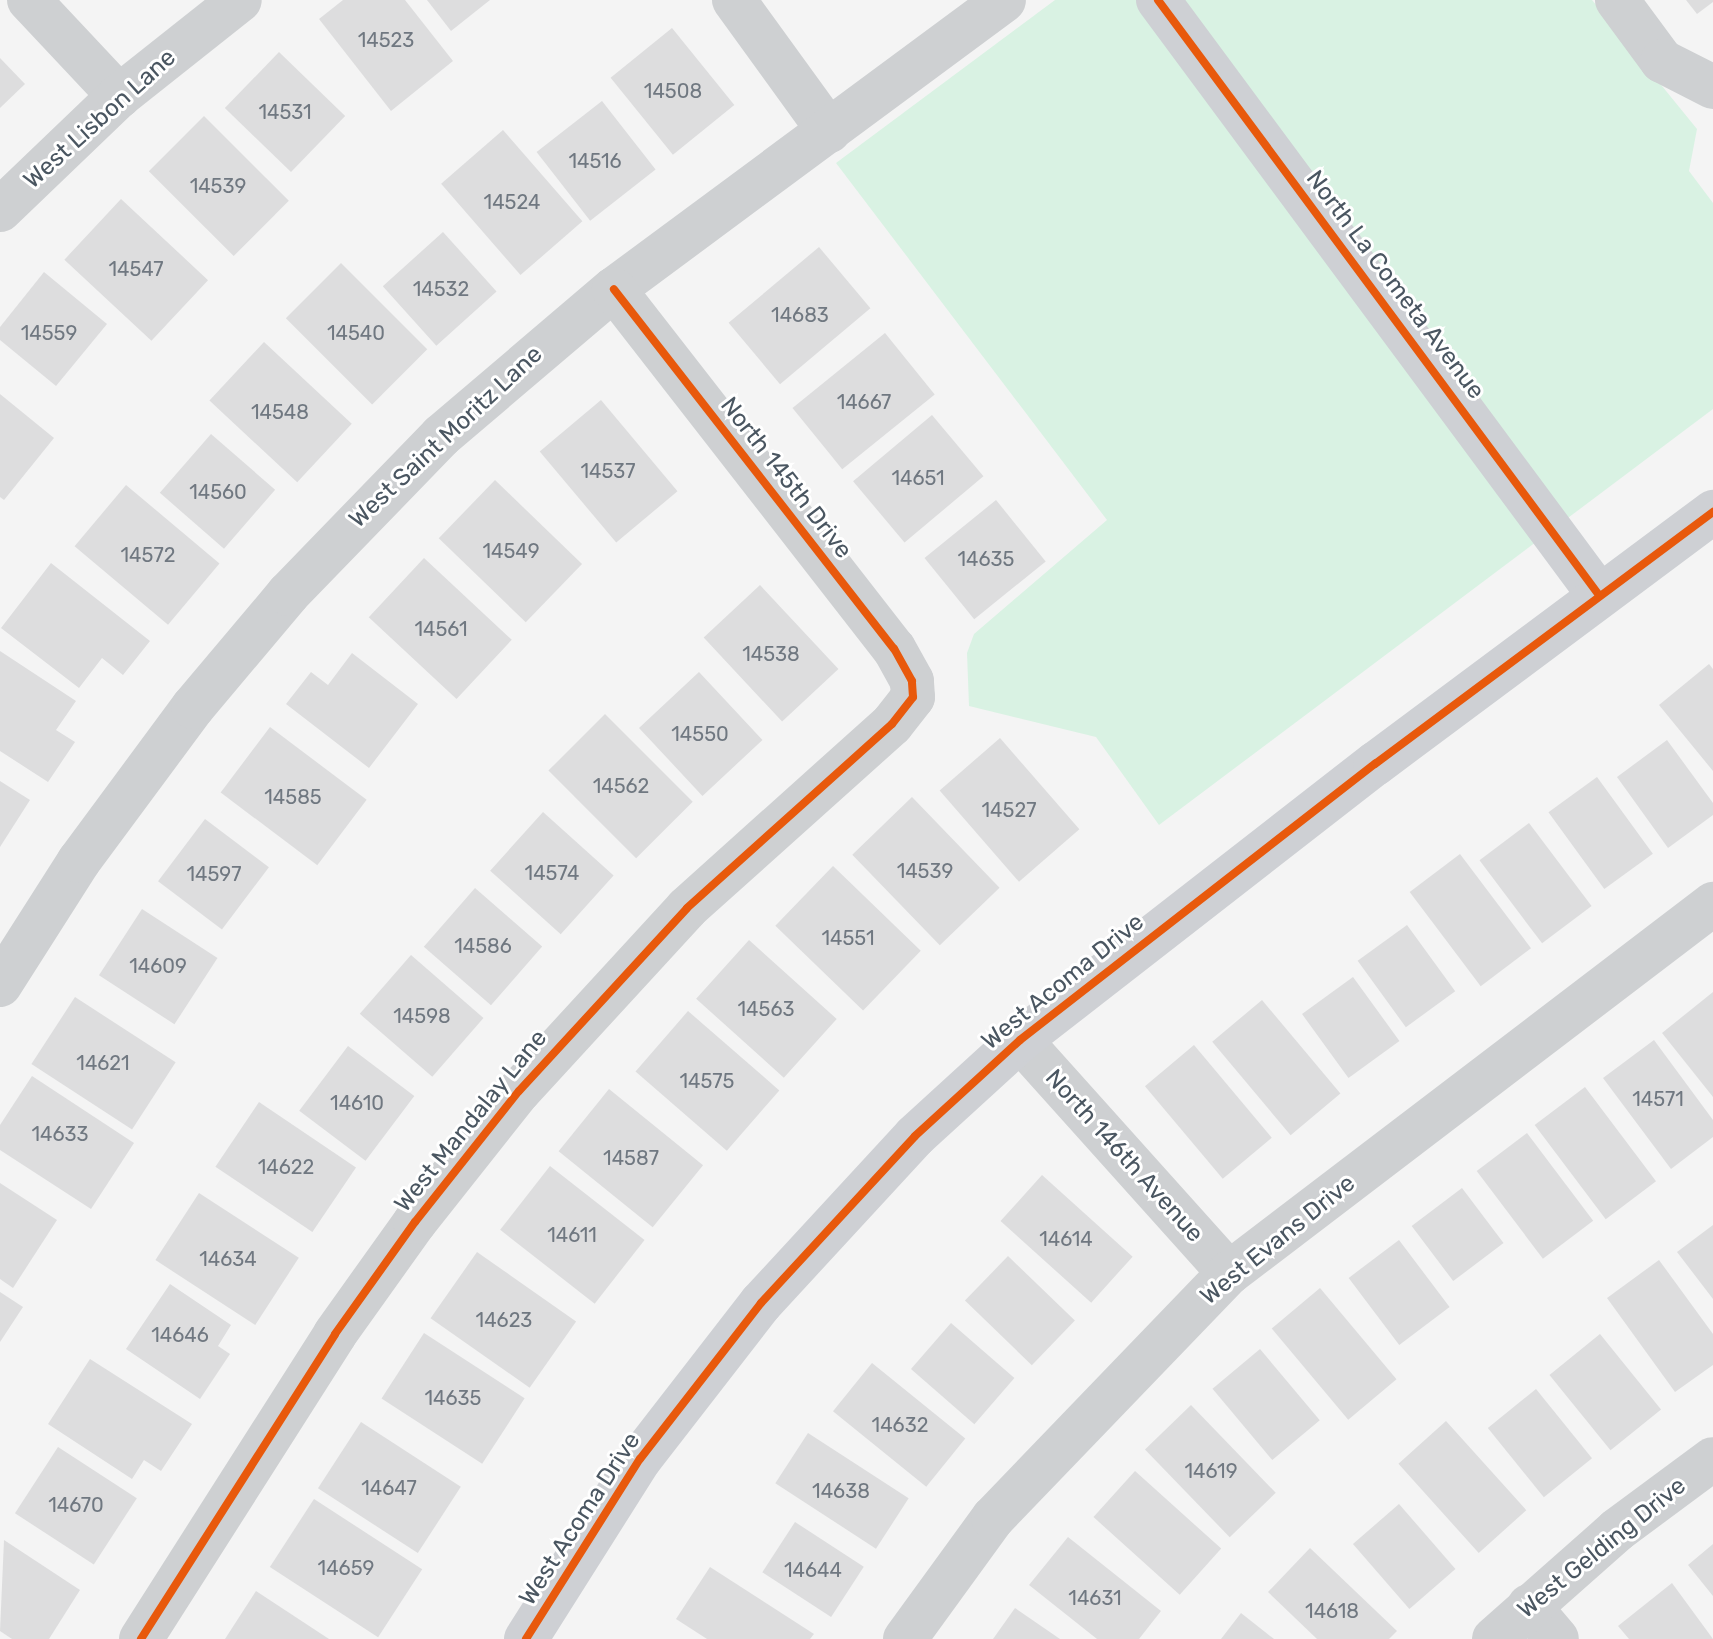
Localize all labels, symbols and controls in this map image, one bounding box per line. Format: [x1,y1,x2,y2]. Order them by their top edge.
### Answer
house number: 14523 [358,28,414,52]
street label: West Lisbon Lane [18,43,182,195]
house number: 14508 [644,79,702,103]
house number: 14531 [258,100,312,124]
house number: 14516 [568,149,622,173]
street label: North La Cometa Avenue [1300,165,1490,405]
house number: 14539 [190,174,246,198]
house number: 14524 [484,190,540,214]
house number: 14547 [108,257,164,281]
house number: 14532 [413,277,469,301]
house number: 14683 [771,303,829,327]
house number: 14559 [21,321,77,345]
house number: 14540 [327,321,385,345]
street label: West Saint Moritz Lane [344,340,548,534]
house number: 14667 [837,390,891,414]
street label: North 145th Drive [714,392,858,564]
house number: 14548 [251,400,309,424]
house number: 14537 [580,459,636,483]
house number: 14651 [891,466,945,490]
house number: 14560 [189,480,247,504]
house number: 14549 [483,539,539,563]
house number: 14572 [121,543,175,567]
house number: 14635 [958,547,1014,571]
house number: 14561 [414,617,468,641]
house number: 14538 [742,642,800,666]
house number: 14550 [671,722,729,746]
house number: 14562 [593,774,649,798]
house number: 14585 [264,785,322,809]
house number: 14527 [982,798,1036,822]
house number: 14539 [897,859,953,883]
house number: 14574 [525,861,579,885]
house number: 14597 [187,862,241,886]
street label: West Acoma Drive [976,908,1150,1056]
house number: 14551 [822,926,874,950]
house number: 14586 [454,934,512,958]
house number: 14609 [129,954,187,978]
house number: 14563 [738,997,794,1021]
house number: 14598 [393,1004,451,1028]
street label: West Mandalay Lane [388,1024,554,1218]
house number: 14621 [76,1051,130,1075]
street label: North 146th Avenue [1039,1063,1209,1249]
house number: 14575 [680,1069,734,1093]
house number: 14571 [1632,1087,1684,1111]
house number: 14610 [330,1091,384,1115]
house number: 14633 [31,1122,89,1146]
house number: 14587 [603,1146,659,1170]
house number: 14622 [258,1155,314,1179]
street label: West Evans Drive [1195,1169,1361,1311]
house number: 14611 [547,1223,597,1247]
house number: 14614 [1039,1227,1093,1251]
house number: 14634 [199,1247,257,1271]
house number: 14623 [476,1308,532,1332]
house number: 14646 [151,1323,209,1347]
house number: 14635 [425,1386,481,1410]
house number: 14632 [872,1413,928,1437]
street label: West Acoma Drive [513,1427,647,1611]
house number: 14619 [1185,1459,1237,1483]
street label: West Gelding Drive [1512,1471,1692,1625]
house number: 14647 [361,1476,417,1500]
house number: 14638 [812,1479,870,1503]
house number: 14670 [48,1493,104,1517]
house number: 14659 [318,1556,374,1580]
house number: 14644 [784,1558,842,1582]
house number: 14631 [1068,1586,1122,1610]
house number: 14618 [1305,1599,1359,1623]

